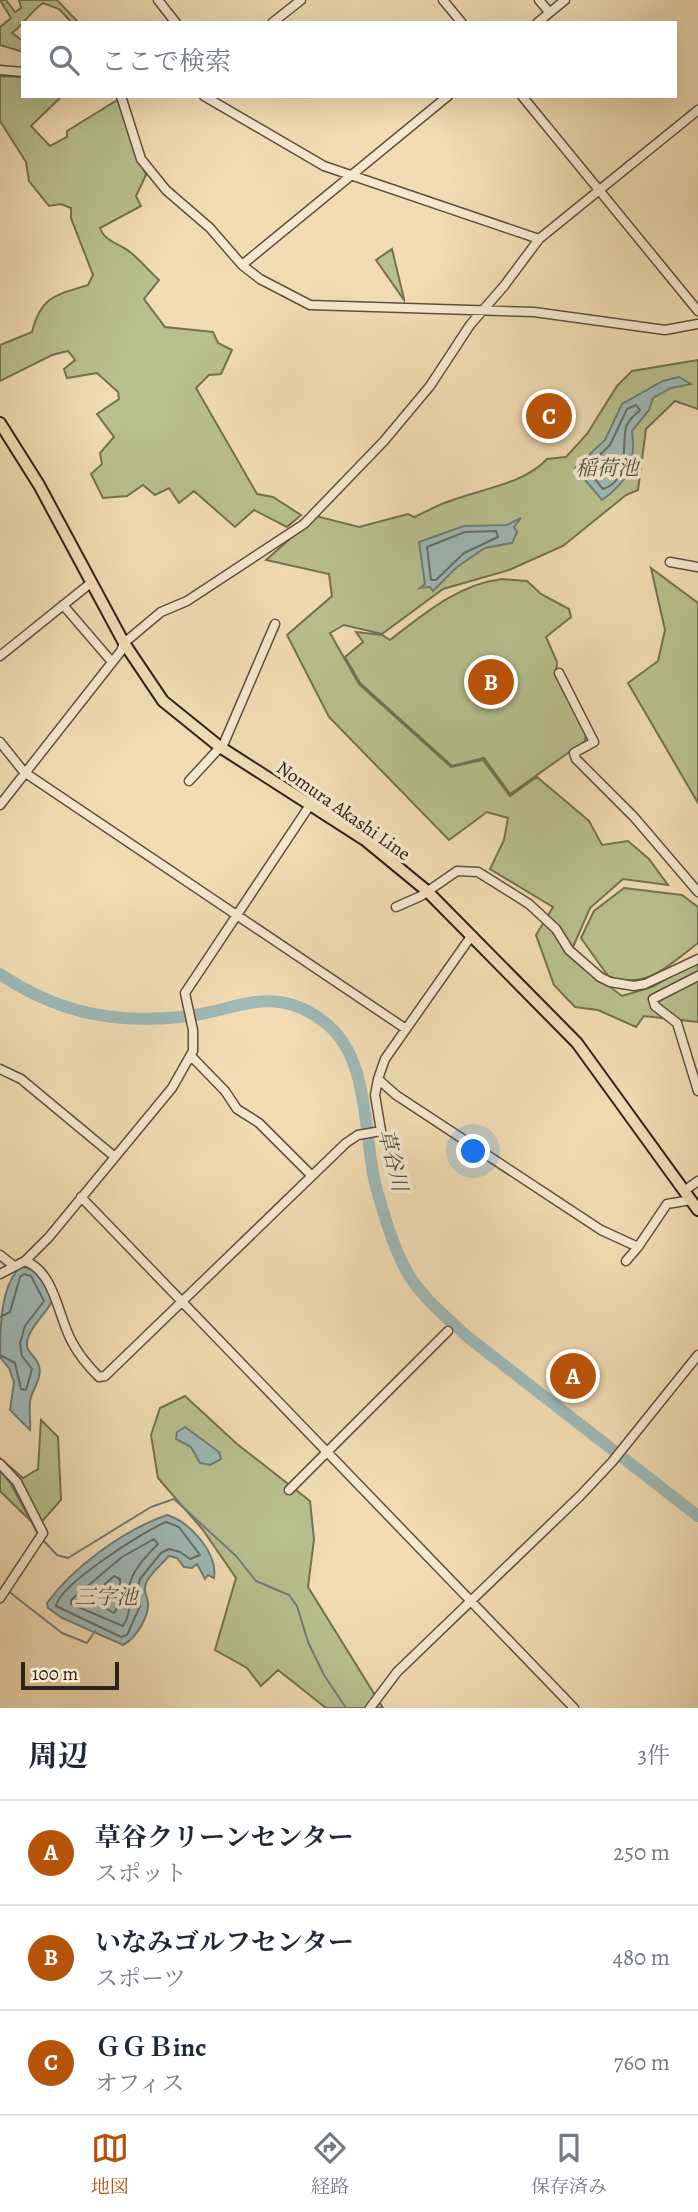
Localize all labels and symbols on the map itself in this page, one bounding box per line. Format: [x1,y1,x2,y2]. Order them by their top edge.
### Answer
pin: C [526,390,572,442]
water label: 稲荷池 [576,454,640,482]
pin: B [468,656,514,708]
street label: Nomura Akashi Line [271,755,416,867]
water label: 草谷川 [372,1126,415,1196]
your location [456,1134,490,1168]
pin: A [550,1350,596,1402]
water label: 三字池 [75,1583,139,1611]
scale bar [21,1659,119,1691]

